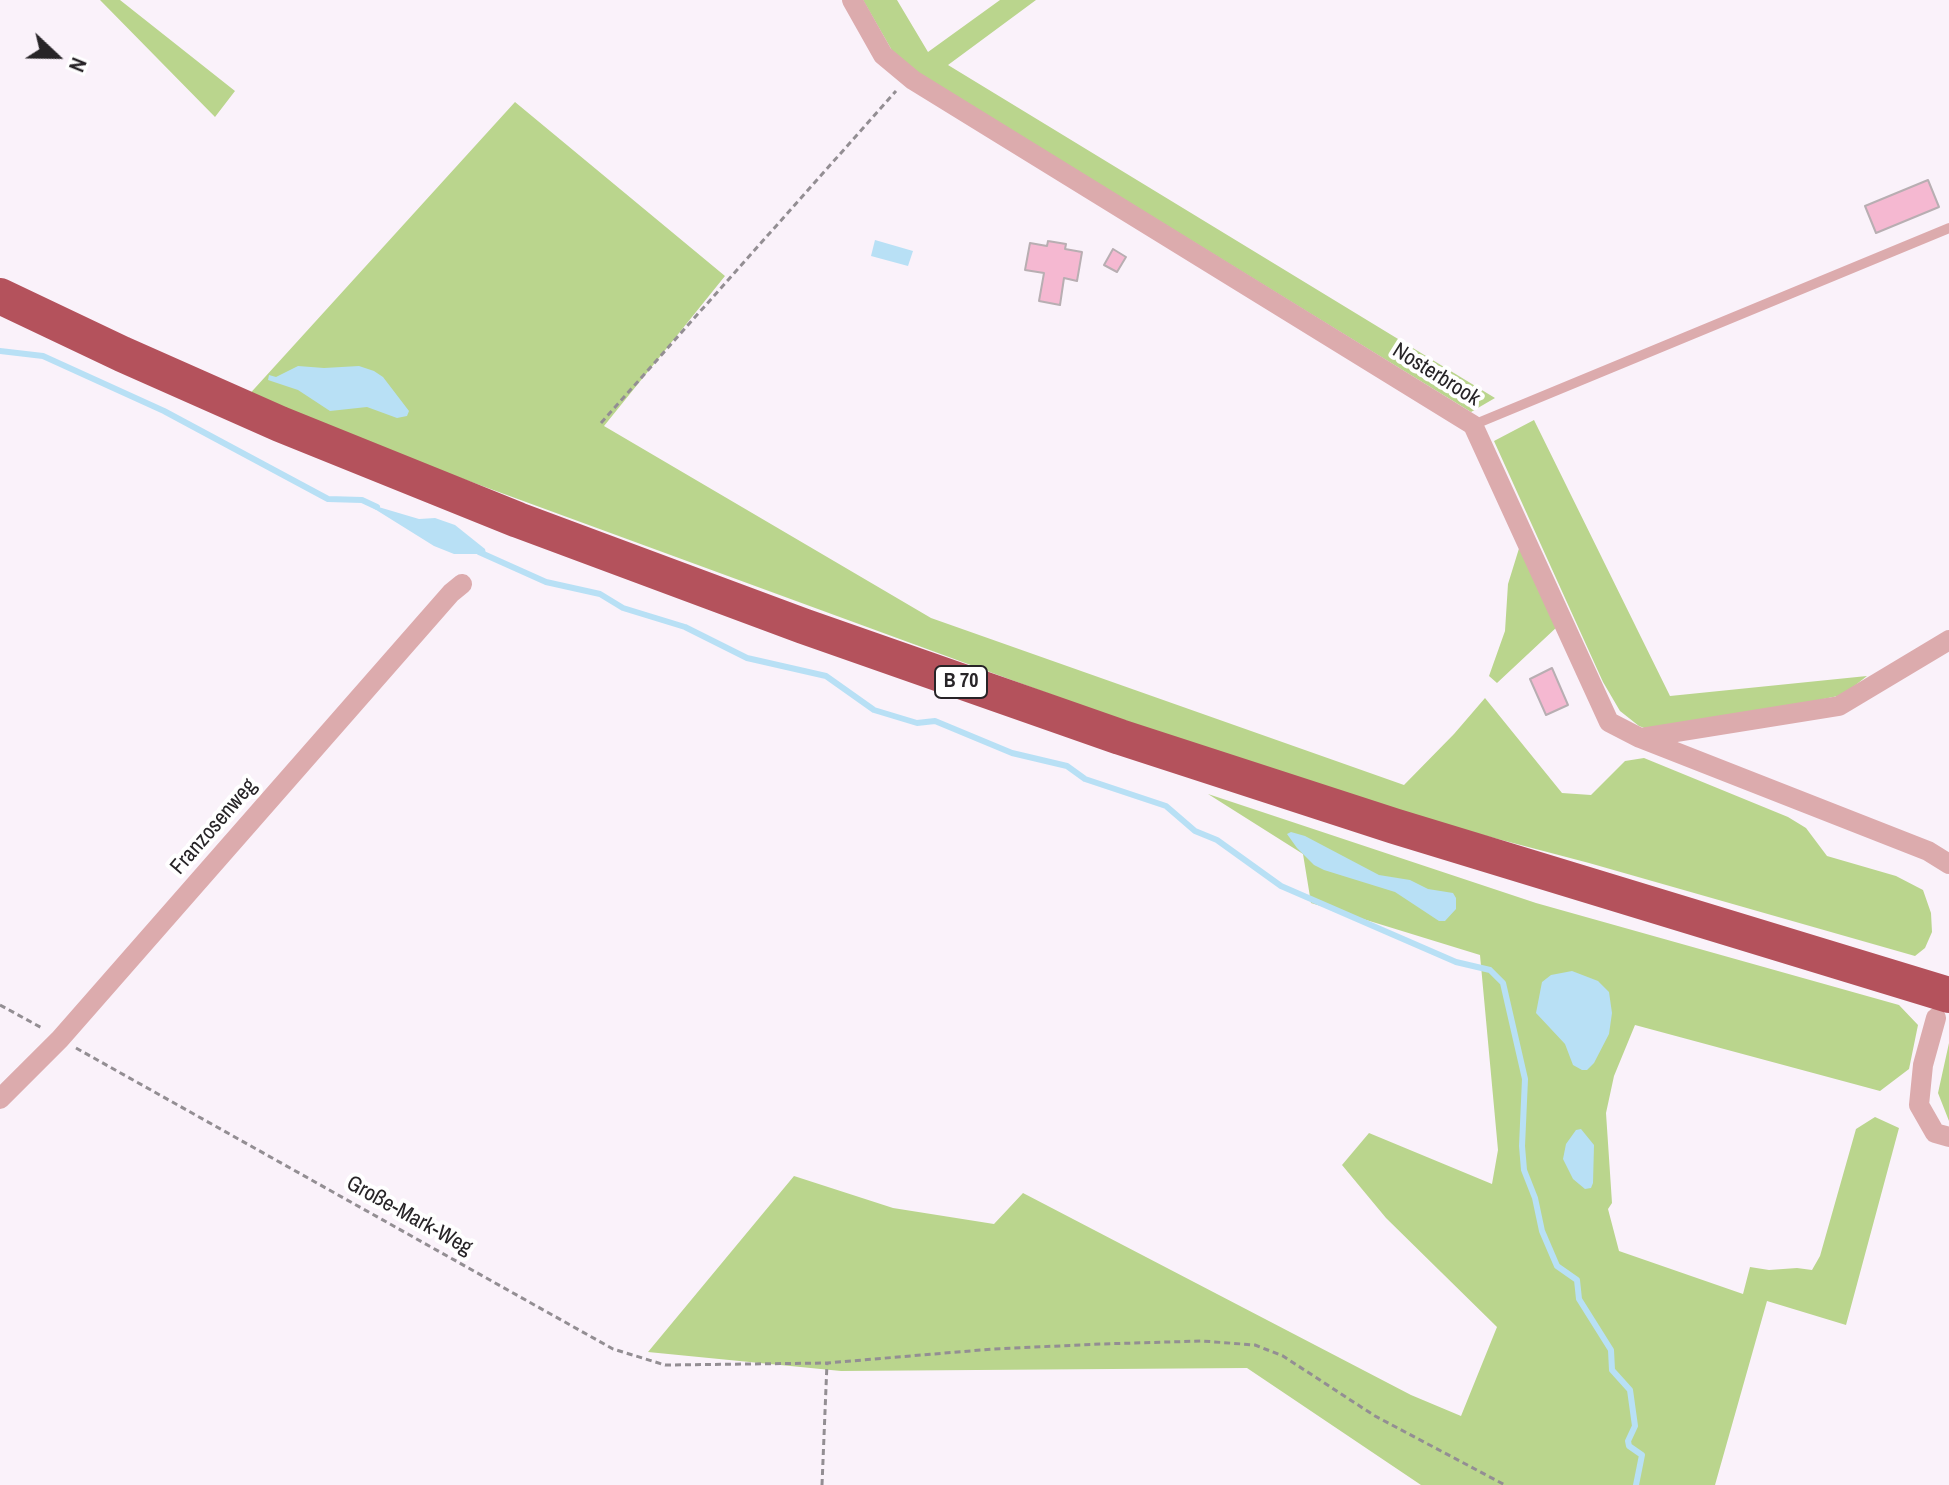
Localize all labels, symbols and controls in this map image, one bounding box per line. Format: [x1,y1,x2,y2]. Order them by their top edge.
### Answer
north arrow [16,16,96,96]
text: N [62,53,95,77]
street label: Nosterbrook [1387,338,1485,412]
road number: B 70 [935,666,987,698]
street label: Franzosenweg [165,774,263,880]
street label: Große-Mark-Weg [341,1171,477,1261]

